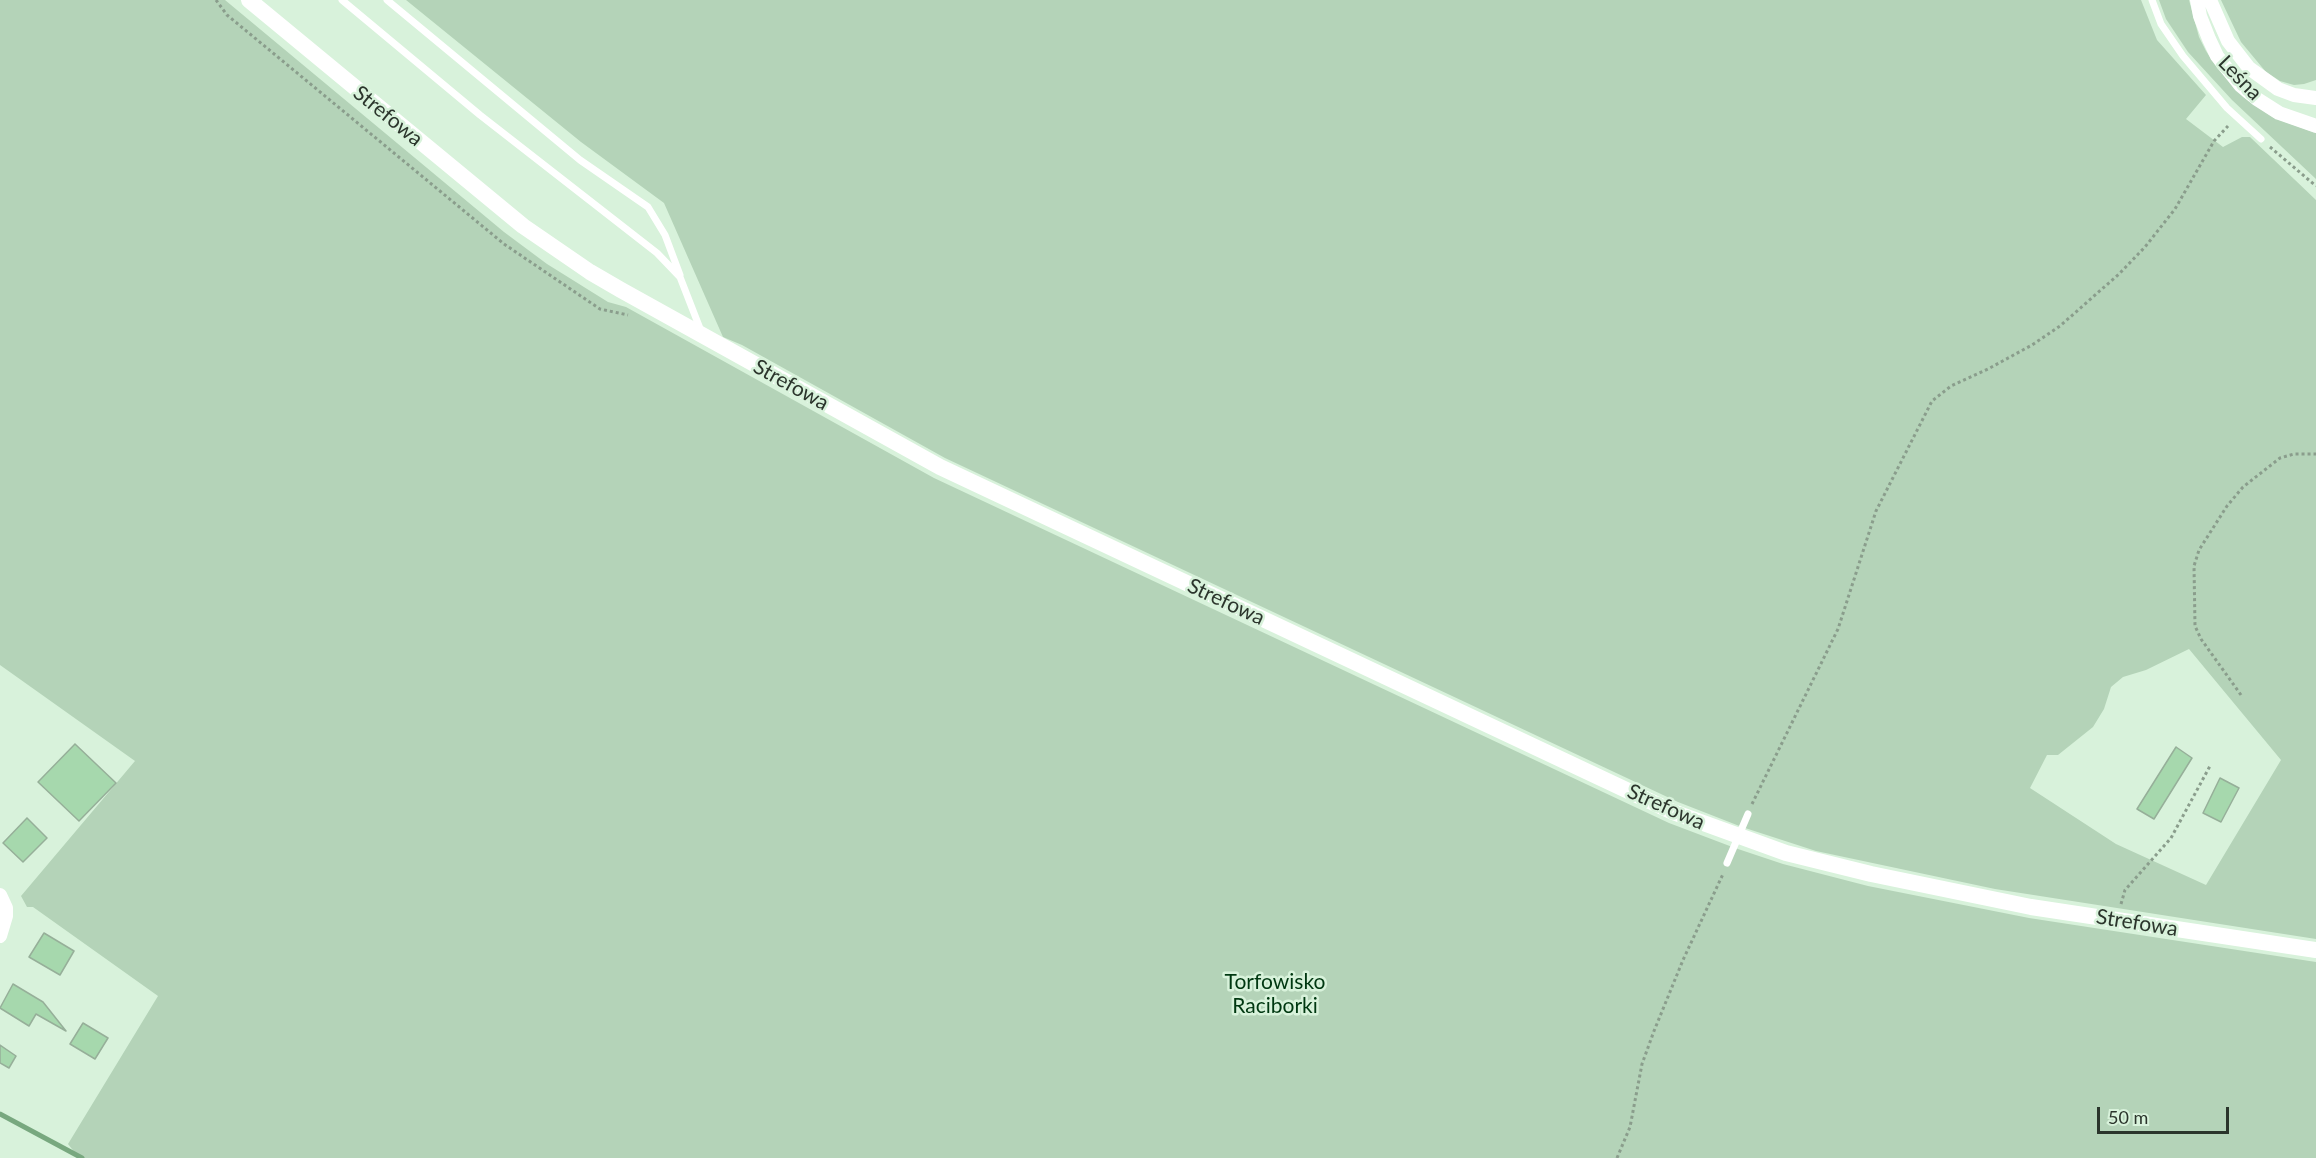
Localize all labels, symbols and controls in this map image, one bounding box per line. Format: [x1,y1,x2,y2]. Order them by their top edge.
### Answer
street label: Leśna [2213,50,2267,106]
street label: Strefowa [348,80,428,152]
street label: Strefowa [749,354,833,416]
street label: Strefowa [1183,573,1269,631]
street label: Strefowa [1623,779,1709,835]
street label: Strefowa [2094,904,2180,942]
park label: Torfowisko Raciborki [1225,969,1325,1019]
scale bar [2100,1095,2232,1133]
text: 50 m [2108,1106,2148,1128]

